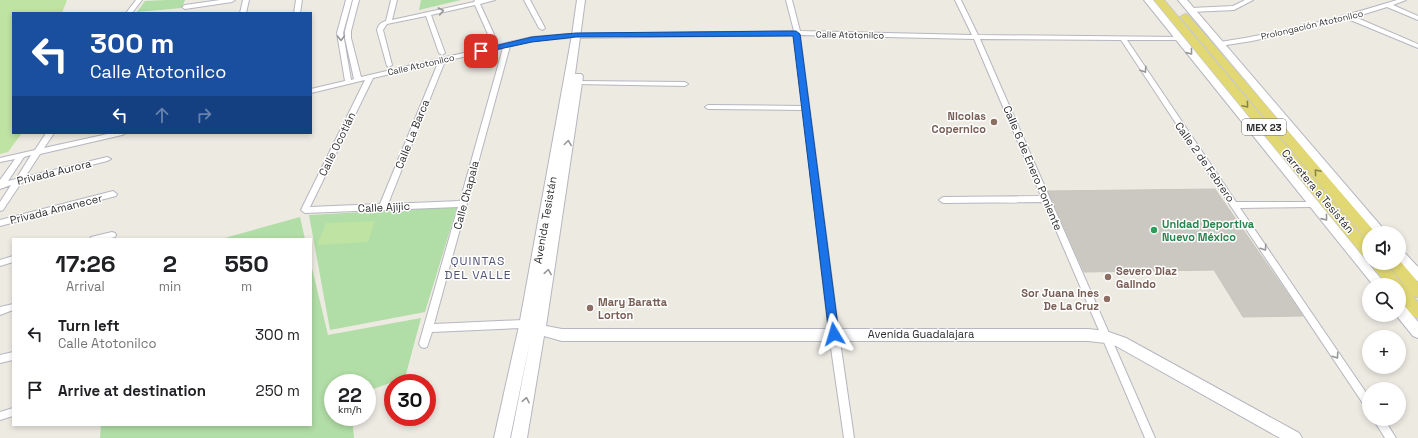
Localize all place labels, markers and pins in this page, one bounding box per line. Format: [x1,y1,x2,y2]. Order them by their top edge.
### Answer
pin [464,34,498,68]
place label: Nicolas Copernico [932,109,986,136]
marker: Nicolas Copernico [989,117,999,127]
place label: Unidad Deportiva Nuevo México [1162,217,1255,244]
marker: Unidad Deportiva Nuevo México [1149,225,1159,235]
place label: Severo Diaz Galindo [1116,264,1177,291]
marker: Severo Diaz Galindo [1103,272,1113,282]
place label: Sor Juana Ines De La Cruz [1021,286,1099,313]
marker: Sor Juana Ines De La Cruz [1102,294,1112,304]
place label: Mary Baratta Lorton [598,295,668,322]
marker: Mary Baratta Lorton [585,303,595,313]

